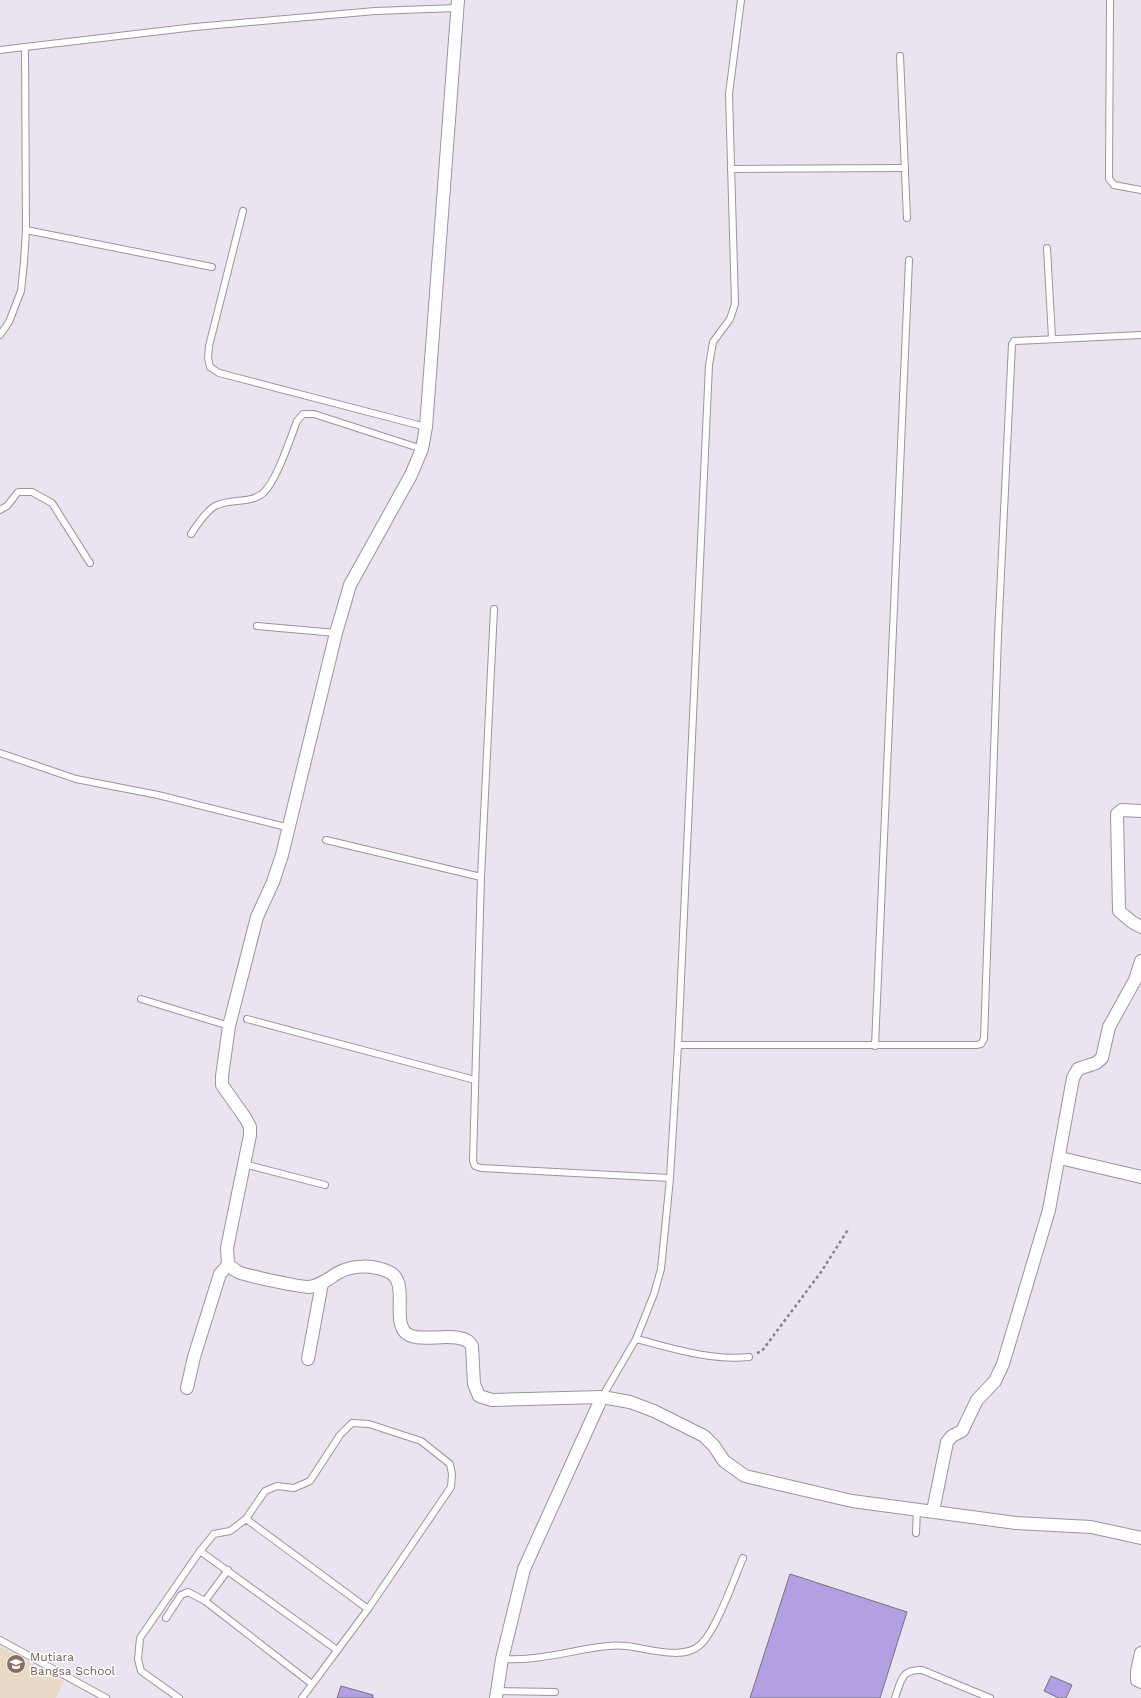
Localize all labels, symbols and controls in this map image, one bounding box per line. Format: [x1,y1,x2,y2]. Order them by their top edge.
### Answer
place label: Mutiara Bangsa School [30,1650,116,1678]
school or university icon: Mutiara Bangsa School [5,1653,27,1675]

